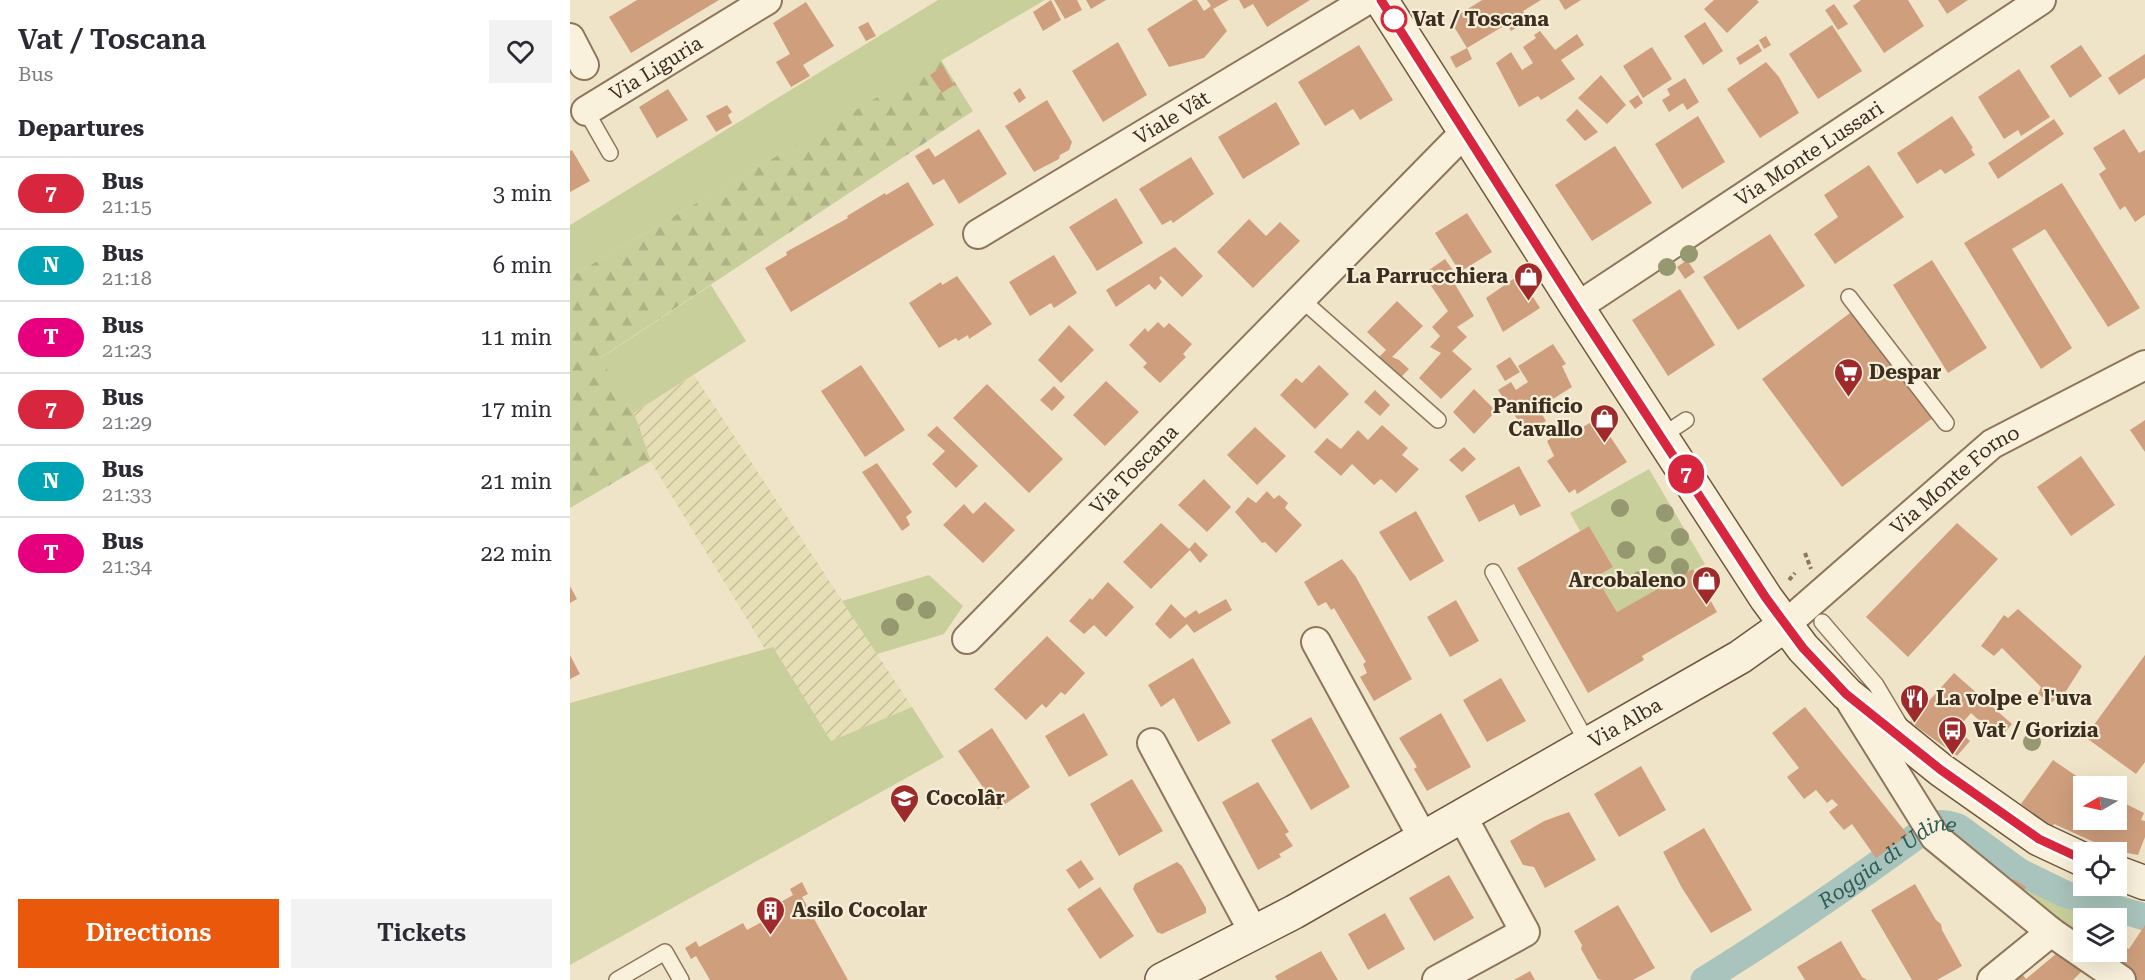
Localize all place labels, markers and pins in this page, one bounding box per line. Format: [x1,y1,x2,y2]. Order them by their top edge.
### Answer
marker: Vat / Toscana [1381,6,1407,32]
place label: Vat / Toscana [1412,7,1549,31]
shop icon: La Parrucchiera [1513,260,1545,302]
place label: La Parrucchiera [1346,264,1508,288]
supermarket icon: Despar [1832,356,1864,398]
place label: Despar [1869,360,1941,384]
place label: Panificio Cavallo [1493,394,1583,441]
shop icon: Panificio Cavallo [1588,402,1620,444]
shop icon: Arcobaleno [1691,564,1723,606]
place label: Arcobaleno [1569,568,1686,592]
restaurant icon: La volpe e l'uva [1899,682,1931,724]
place label: La volpe e l'uva [1936,686,2092,710]
bus stop icon: Vat / Gorizia [1936,714,1968,756]
place label: Vat / Gorizia [1973,718,2099,742]
school or university icon: Cocolâr [889,782,921,824]
place label: Cocolâr [926,786,1005,810]
building icon: Asilo Cocolar [755,894,787,936]
place label: Asilo Cocolar [792,898,927,922]

